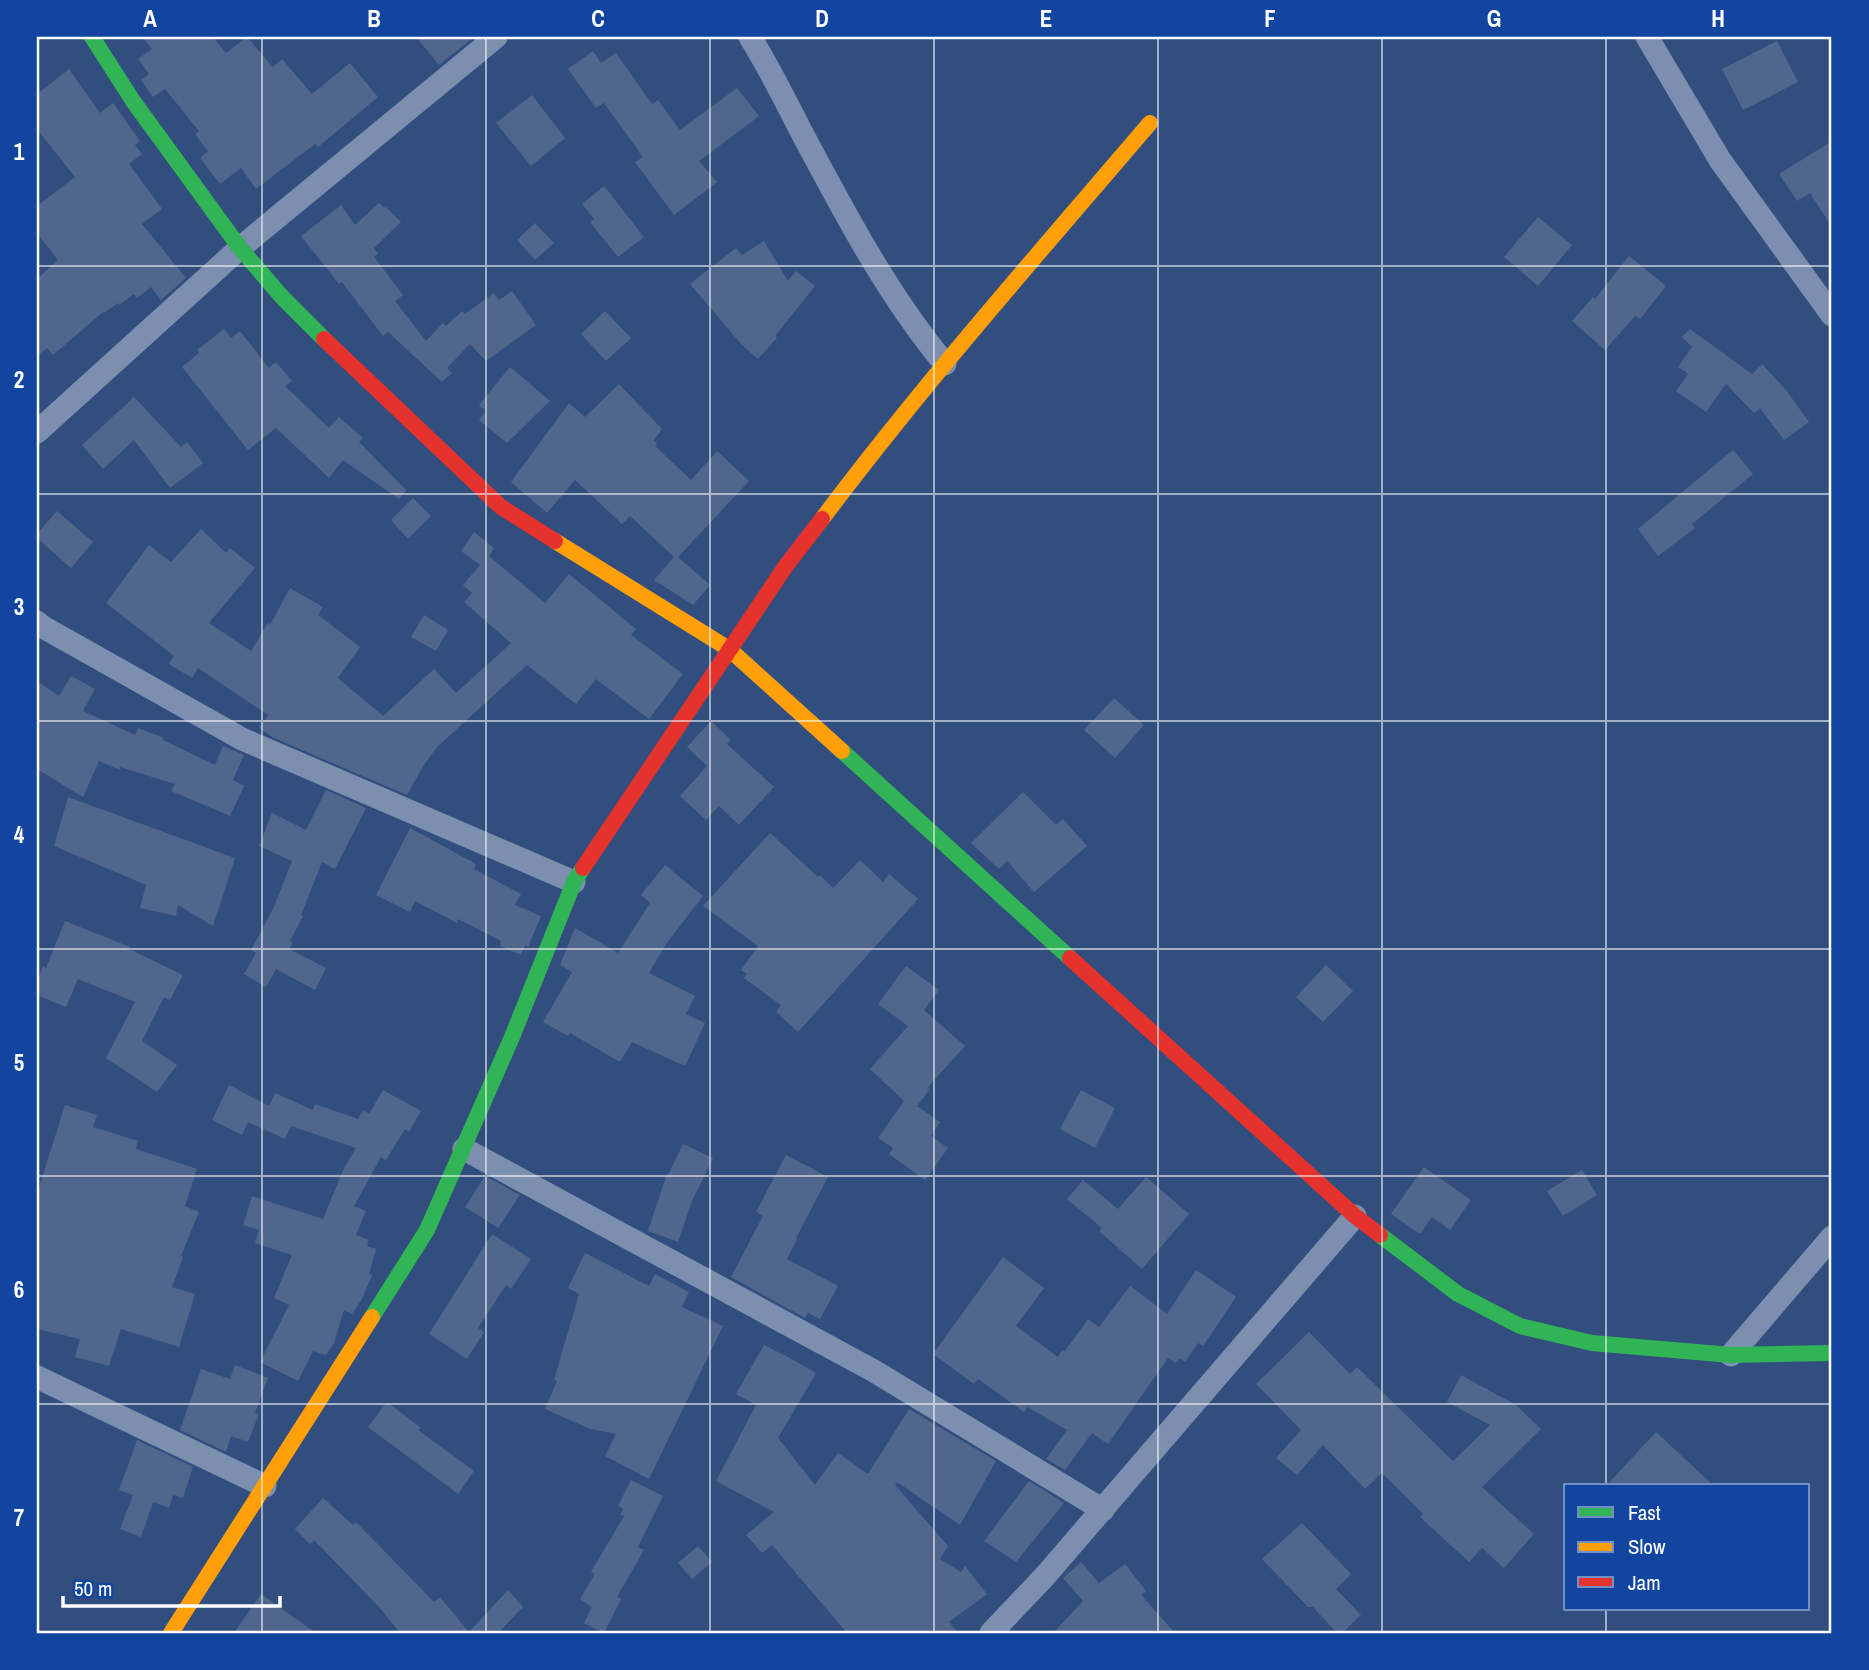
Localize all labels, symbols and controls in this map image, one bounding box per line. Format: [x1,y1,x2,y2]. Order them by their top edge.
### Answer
text: A [143,3,157,34]
text: B [367,3,381,34]
text: C [591,3,605,34]
text: D [815,3,829,34]
text: E [1040,3,1052,34]
text: F [1264,3,1276,34]
text: G [1487,3,1501,34]
text: H [1711,3,1725,34]
text: 1 [14,136,25,167]
text: 2 [14,364,24,395]
text: 3 [14,591,24,622]
text: 4 [14,819,25,850]
text: 5 [14,1047,24,1078]
text: 6 [14,1274,24,1305]
legend [1564,1484,1810,1610]
text: Fast [1628,1498,1661,1527]
text: 7 [14,1502,24,1533]
text: Slow [1628,1532,1666,1561]
scale bar [63,1565,280,1609]
text: Jam [1628,1568,1661,1597]
text: 50 m [74,1574,112,1603]

